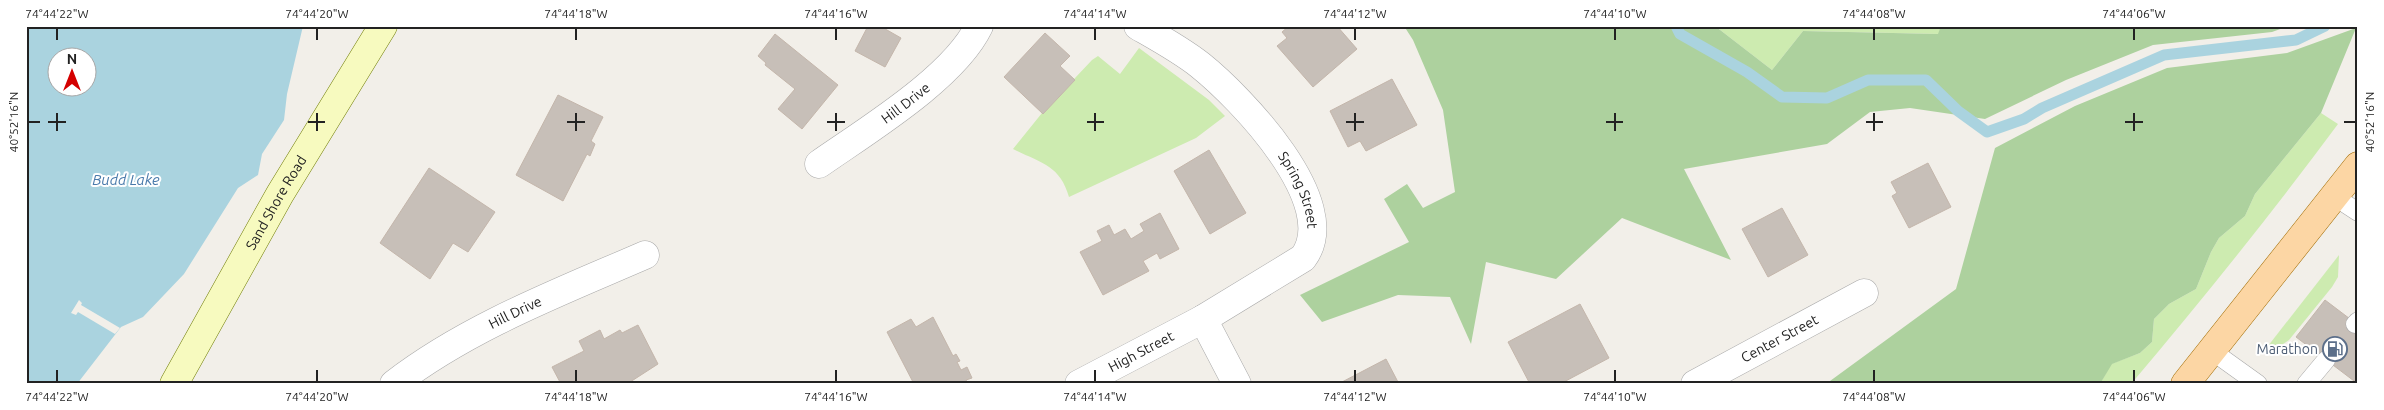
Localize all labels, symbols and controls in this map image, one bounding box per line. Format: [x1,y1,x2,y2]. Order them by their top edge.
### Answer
text: 74°44'22"W [25,7,89,20]
text: 74°44'20"W [285,7,349,20]
text: 74°44'18"W [544,7,608,20]
text: 74°44'16"W [804,7,868,20]
text: 74°44'14"W [1063,7,1127,20]
text: 74°44'12"W [1323,7,1387,20]
text: 74°44'10"W [1583,7,1647,20]
text: 74°44'08"W [1842,7,1906,20]
text: 74°44'06"W [2102,7,2166,20]
north arrow [48,48,98,98]
text: N [67,51,77,67]
street label: Hill Drive [878,79,933,127]
text: 40°52'16"N [7,92,20,152]
text: 40°52'16"N [2363,92,2376,152]
street label: Spring Street [1275,148,1320,229]
street label: Sand Shore Road [243,153,310,253]
water label: Budd Lake [92,171,160,188]
street label: Hill Drive [486,293,544,332]
street label: Center Street [1738,311,1821,366]
street label: High Street [1106,328,1177,375]
fuel station icon: Marathon [2322,336,2348,362]
place label: Marathon [2256,341,2318,357]
text: 74°44'22"W [25,390,89,403]
text: 74°44'20"W [285,390,349,403]
text: 74°44'18"W [544,390,608,403]
text: 74°44'16"W [804,390,868,403]
text: 74°44'14"W [1063,390,1127,403]
text: 74°44'12"W [1323,390,1387,403]
text: 74°44'10"W [1583,390,1647,403]
text: 74°44'08"W [1842,390,1906,403]
text: 74°44'06"W [2102,390,2166,403]

